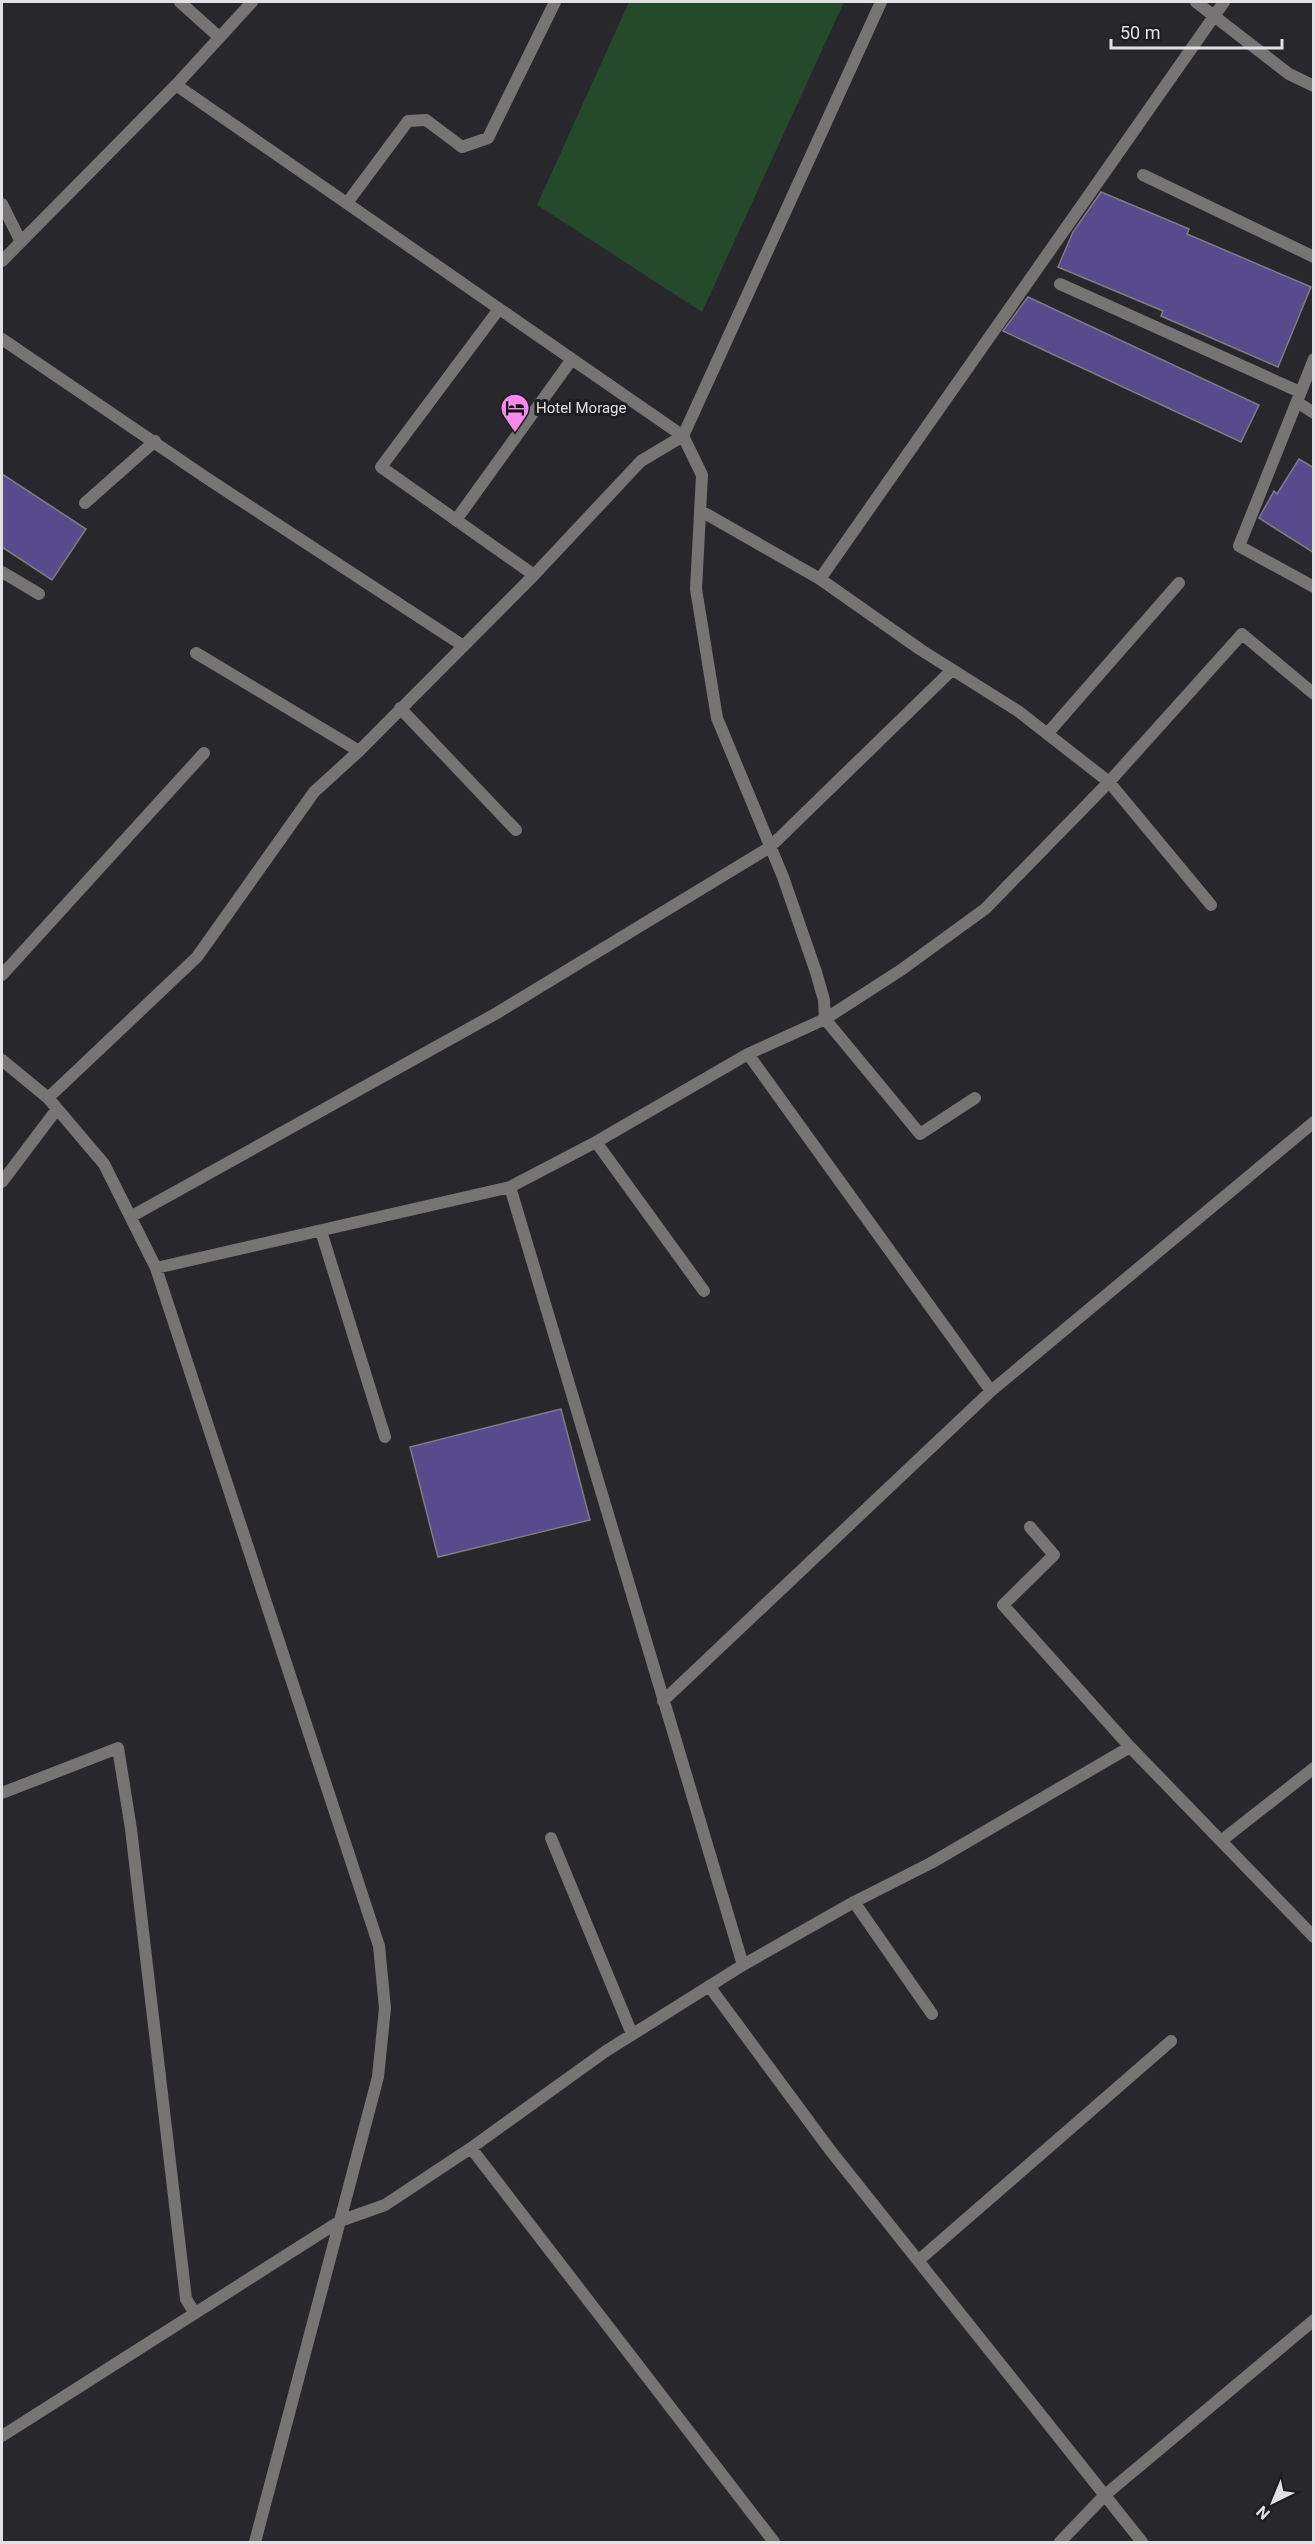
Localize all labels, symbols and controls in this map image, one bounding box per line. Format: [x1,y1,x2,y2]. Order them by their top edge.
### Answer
scale bar [1111,12,1282,50]
text: 50 m [1120,22,1160,43]
hotel icon: Hotel Morage [499,392,531,434]
place label: Hotel Morage [536,399,627,417]
north arrow [1243,2472,1303,2532]
text: N [1253,2502,1274,2523]

